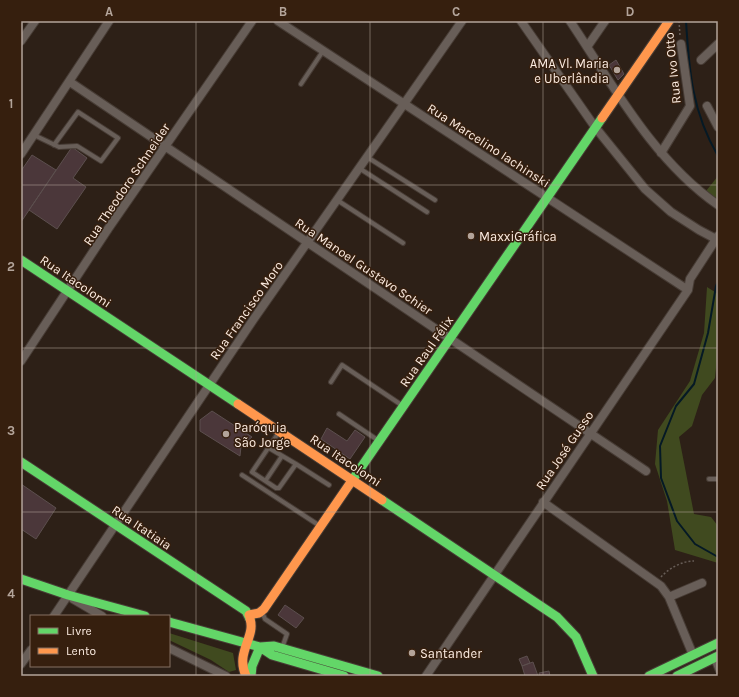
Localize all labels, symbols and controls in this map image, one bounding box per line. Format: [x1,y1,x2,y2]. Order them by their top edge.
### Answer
text: A [105,4,113,19]
text: B [279,4,287,19]
text: C [452,4,460,19]
text: D [626,4,635,19]
street label: Rua Ivo Otto [661,32,684,104]
place label: AMA Vl. Maria e Uberlândia [530,56,609,86]
marker: AMA Vl. Maria e Uberlândia [612,65,622,75]
text: 1 [9,96,13,111]
street label: Rua Marcelino Iachinski [425,100,553,191]
street label: Rua Theodoro Schneider [80,120,173,248]
street label: Rua Manoel Gustavo Schier [292,215,435,318]
place label: MaxxiGráfica [479,229,557,244]
marker: MaxxiGráfica [466,231,476,241]
street label: Rua Itacolomi [37,252,114,311]
street label: Rua Francisco Moro [207,258,286,362]
text: 2 [7,259,15,274]
street label: Rua Raul Félix [396,313,457,390]
street label: Rua José Gusso [532,408,596,493]
place label: Paróquia São Jorge [234,420,290,450]
text: 3 [7,423,15,438]
marker: Paróquia São Jorge [221,429,231,439]
street label: Rua Itacolomi [307,431,384,490]
street label: Rua Itatiaia [109,502,174,553]
text: 4 [7,586,15,601]
legend [30,615,170,667]
text: Livre [66,624,92,638]
text: Lento [66,644,96,658]
place label: Santander [420,646,482,661]
marker: Santander [407,648,417,658]

